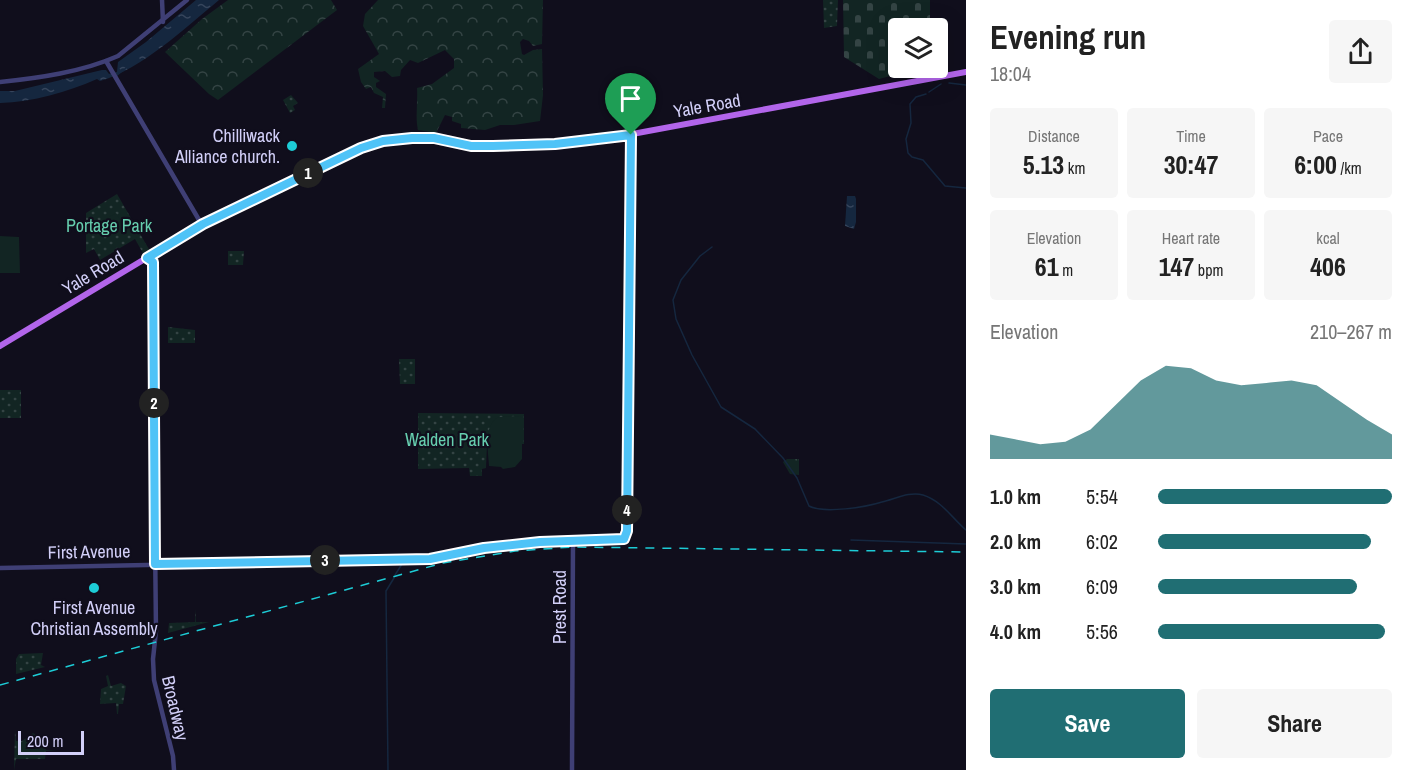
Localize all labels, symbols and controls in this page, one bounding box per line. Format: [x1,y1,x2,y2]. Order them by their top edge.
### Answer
text: Evening run [990,15,1146,59]
map controls [888,18,948,78]
button: layers [888,18,948,78]
button: share [1329,20,1392,83]
text: 18:04 [990,60,1031,87]
pin [605,73,656,135]
icon: arrive [614,82,647,115]
street label: Yale Road [671,87,742,124]
place label: Chilliwack Alliance church. [174,123,281,169]
text: Distance [1028,125,1080,147]
text: Time [1176,125,1206,147]
text: Pace [1313,125,1343,147]
marker: Chilliwack Alliance church. [285,139,299,153]
text: 5.13 [1023,147,1064,182]
text: 30:47 [1164,147,1218,182]
text: 6:00 [1294,147,1337,182]
text: km [1064,157,1085,179]
text: /km [1337,157,1362,179]
pin: 1 [293,158,323,188]
text: 1 [304,162,312,184]
park label: Portage Park [66,213,153,238]
text: Elevation [1027,227,1081,249]
text: Heart rate [1162,227,1220,249]
text: kcal [1316,227,1340,249]
street label: Yale Road [57,244,128,301]
text: 61 [1035,249,1059,284]
text: 147 [1159,249,1194,284]
text: 406 [1310,249,1346,284]
text: m [1059,259,1073,281]
text: bpm [1194,259,1223,281]
text: Elevation [990,318,1058,345]
text: 210–267 m [1310,318,1392,345]
pin: 2 [139,388,169,418]
text: 2 [150,392,158,414]
park label: Walden Park [405,427,490,452]
text: 1.0 km [990,483,1041,510]
text: 5:54 [1086,483,1118,510]
pin: 4 [612,495,642,525]
text: 4 [623,499,631,521]
text: 2.0 km [990,528,1041,555]
text: 6:02 [1086,528,1118,555]
street label: First Avenue [47,538,131,565]
pin: 3 [310,545,340,575]
text: 3 [321,549,329,571]
street label: Prest Road [547,570,572,644]
text: 3.0 km [990,573,1041,600]
text: 6:09 [1086,573,1118,600]
marker: First Avenue Christian Assembly [87,581,101,595]
place label: First Avenue Christian Assembly [30,595,158,641]
text: 4.0 km [990,618,1041,645]
text: 5:56 [1086,618,1118,645]
street label: Broadway [156,673,195,743]
button: Save [990,689,1185,758]
button: Share [1197,689,1392,758]
scale bar [18,728,84,756]
text: 200 m [27,730,63,752]

